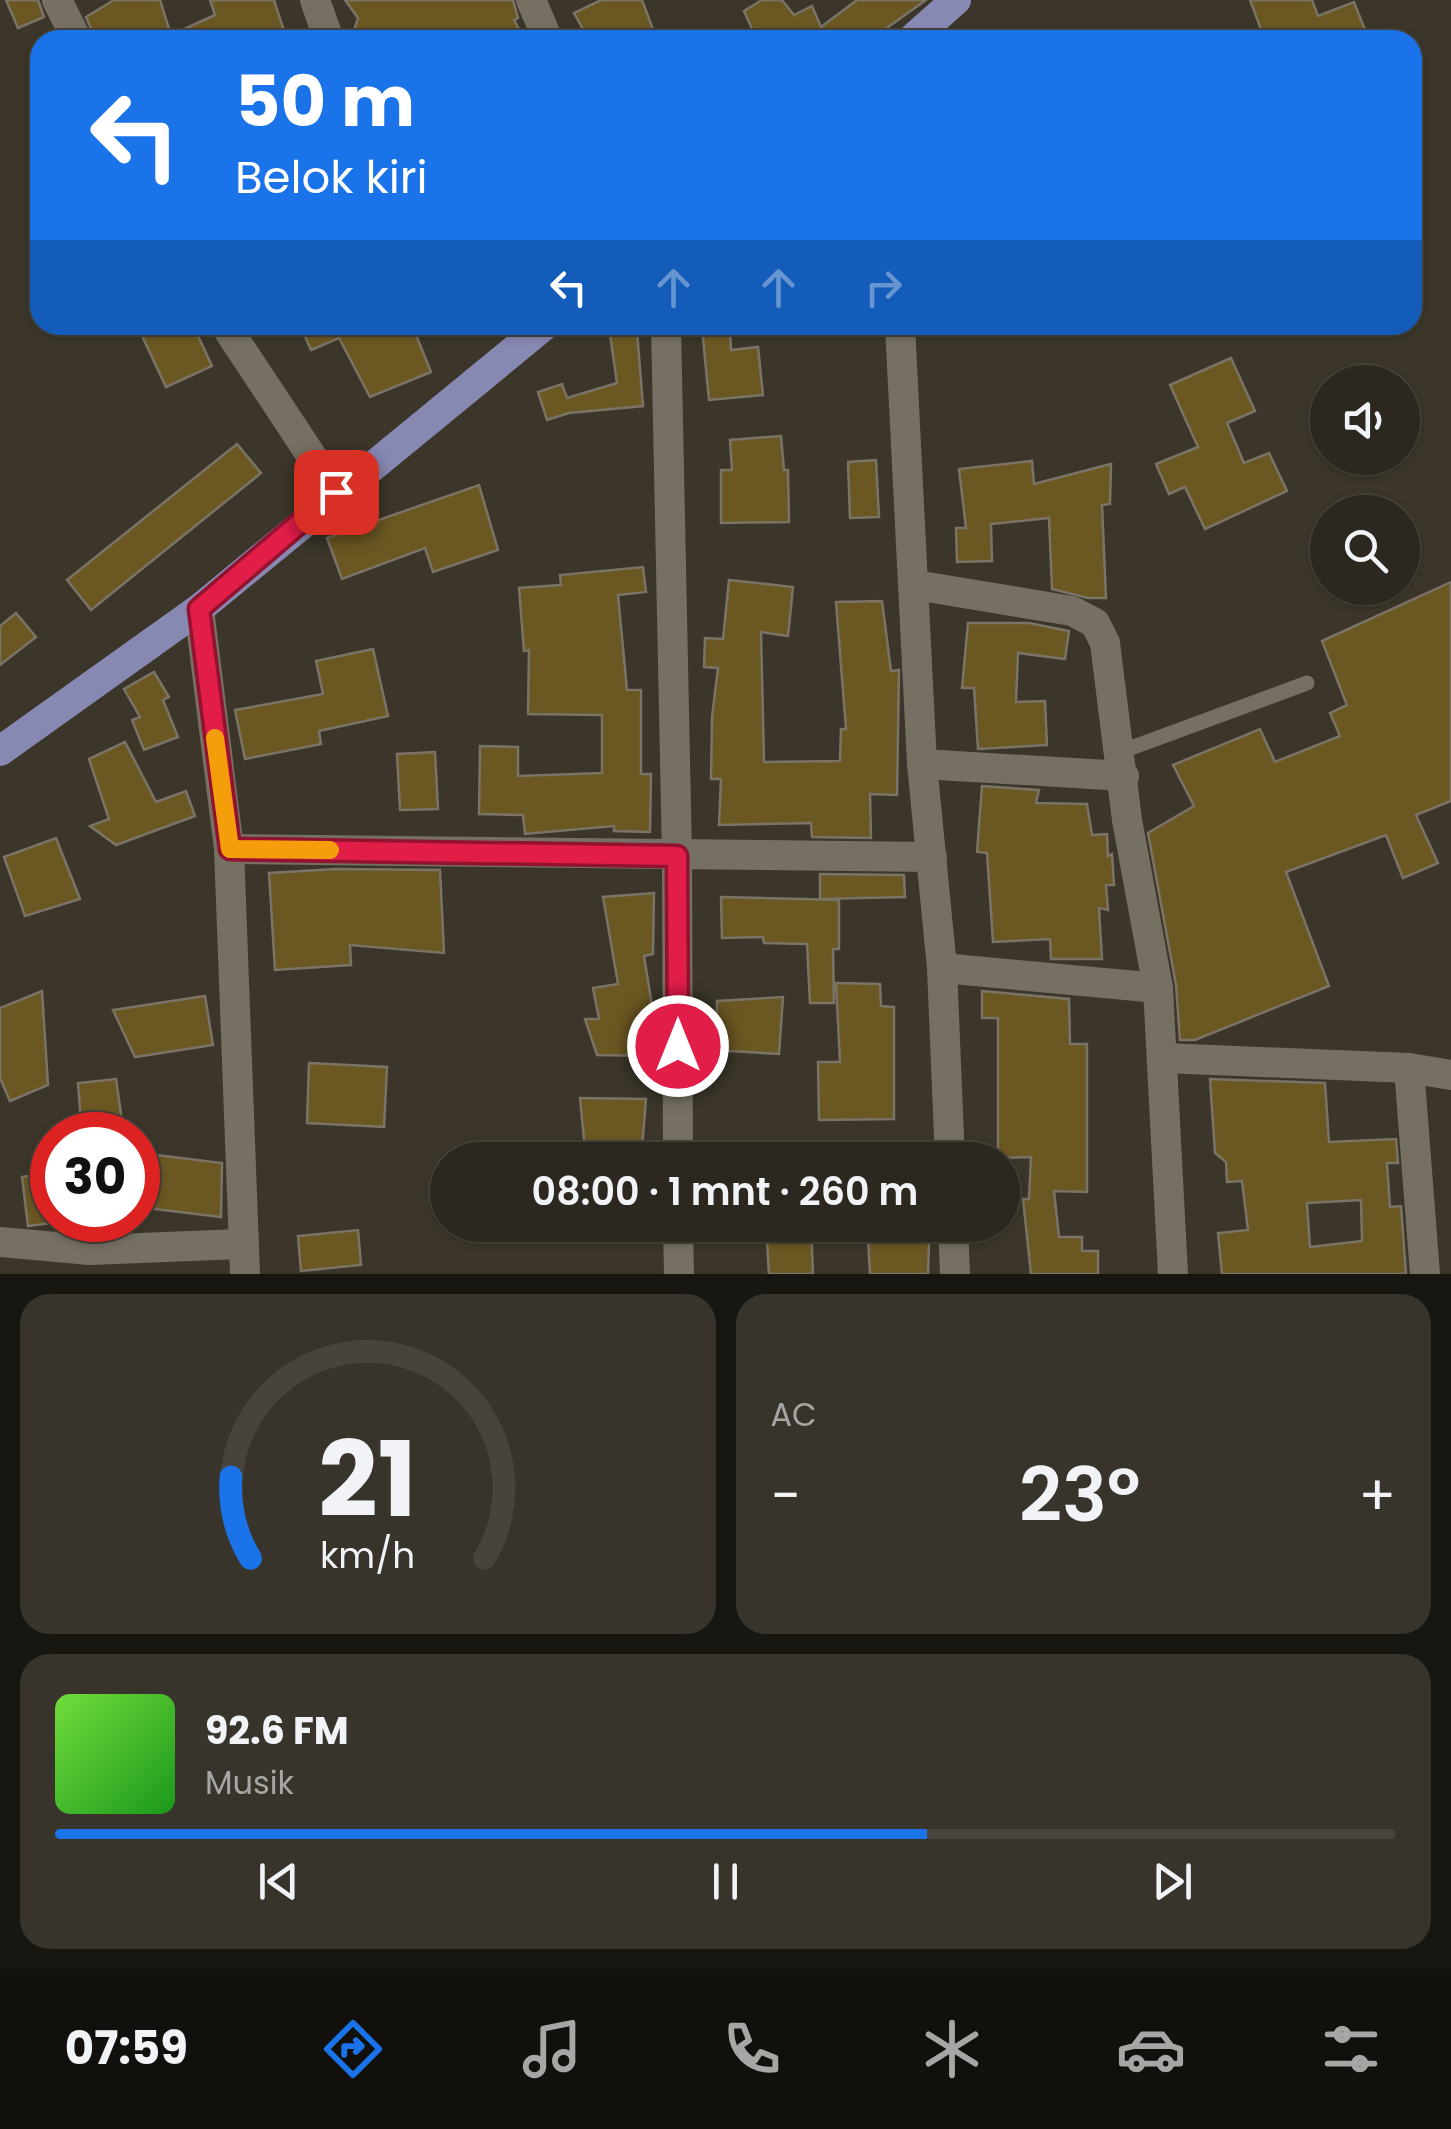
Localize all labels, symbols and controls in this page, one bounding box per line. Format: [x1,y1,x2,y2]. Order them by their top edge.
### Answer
text: 50 m [235,52,415,151]
icon: left [70,70,200,200]
text: Belok kiri [235,146,428,209]
icon: left [541,260,596,315]
icon: ahead [646,260,701,315]
icon: ahead [751,260,806,315]
icon: right [856,260,911,315]
map controls [1310,365,1420,605]
button: sound [1310,365,1420,475]
pin [294,450,379,535]
icon: arrive [309,465,364,520]
button: search [1310,495,1420,605]
position arrow [626,994,730,1098]
speed limit sign: 30 [30,1112,160,1242]
text: 08:00 · 1 mnt · 260 m [532,1165,918,1218]
text: AC [771,1392,817,1437]
text: 21 [318,1407,417,1552]
text: 23° [1019,1442,1140,1547]
text: − [771,1457,801,1534]
text: + [1358,1457,1396,1534]
text: km/h [320,1530,415,1581]
text: 92.6 FM [205,1704,349,1757]
text: Musik [205,1760,294,1805]
icon: previous [251,1854,306,1909]
icon: pause [698,1854,753,1909]
icon: next [1145,1854,1200,1909]
icon: directions [318,2014,388,2084]
icon: music [517,2014,587,2084]
icon: phone [717,2014,787,2084]
icon: climate [917,2014,987,2084]
icon: car [1116,2014,1186,2084]
icon: filters [1316,2014,1386,2084]
text: 07:59 [65,2017,188,2080]

